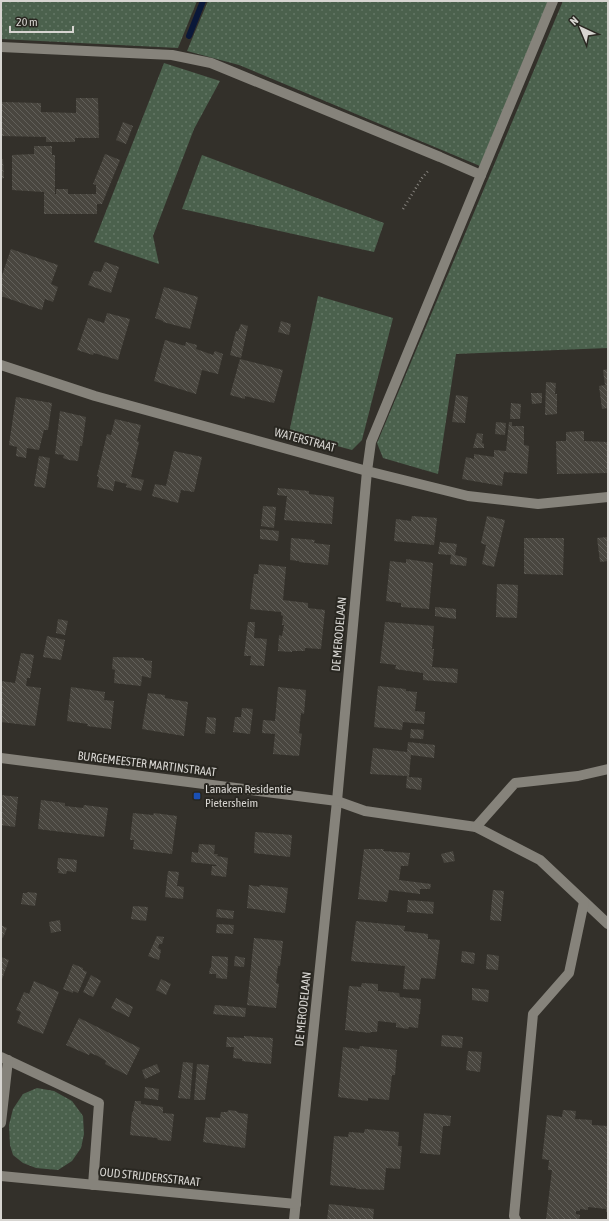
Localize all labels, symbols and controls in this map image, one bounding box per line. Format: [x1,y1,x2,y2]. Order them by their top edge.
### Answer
scale bar [10,8,73,34]
north arrow [561,8,601,48]
text: N [568,14,581,27]
text: 20 m [16,15,38,29]
street label: WATERSTRAAT [273,425,338,455]
street label: DE MERODELAAN [329,596,349,672]
street label: BURGEMEESTER MARTINSTRAAT [77,749,218,780]
place label: Lanaken Residentie Pietersheim [205,782,292,810]
marker: Lanaken Residentie Pietersheim [192,791,202,801]
street label: DE MERODELAAN [292,971,314,1047]
street label: OUD STRIJDERSSTRAAT [99,1165,202,1189]

